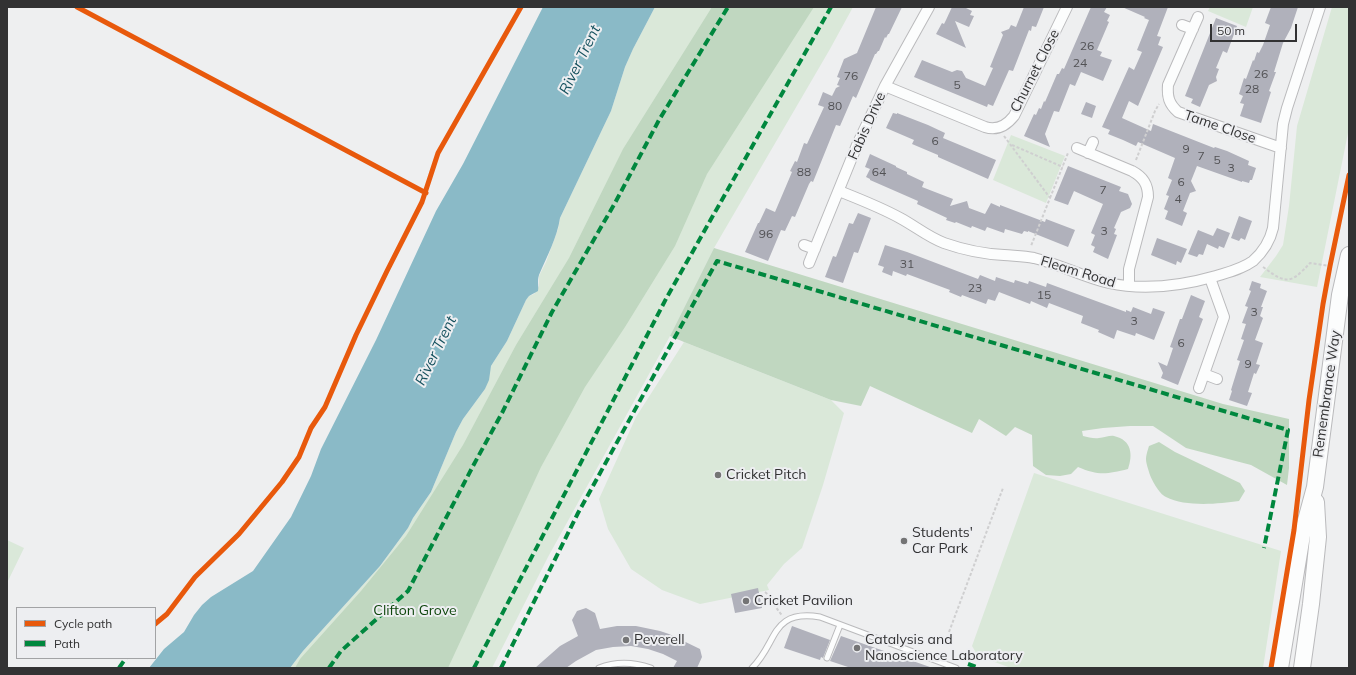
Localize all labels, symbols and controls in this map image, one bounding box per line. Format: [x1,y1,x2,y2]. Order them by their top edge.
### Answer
scale bar [1212,16,1299,42]
water label: River Trent [556,22,604,98]
text: 50 m [1217,23,1245,38]
street label: Churnet Close [1007,27,1063,115]
house number: 26 [1080,39,1094,53]
house number: 24 [1073,56,1087,70]
house number: 26 [1254,67,1268,81]
house number: 76 [844,69,858,83]
house number: 5 [953,78,961,92]
house number: 28 [1245,82,1259,96]
street label: Fabis Drive [845,90,889,162]
house number: 80 [828,99,842,113]
street label: Tame Close [1182,107,1258,147]
house number: 6 [931,134,939,148]
house number: 9 [1182,142,1190,156]
house number: 7 [1197,149,1205,163]
house number: 5 [1213,153,1221,167]
house number: 3 [1227,161,1235,175]
house number: 88 [797,165,811,179]
house number: 64 [872,165,886,179]
house number: 6 [1177,175,1185,189]
house number: 7 [1099,183,1107,197]
house number: 4 [1174,192,1182,206]
house number: 3 [1100,224,1108,238]
house number: 96 [759,227,773,241]
street label: Fleam Road [1038,253,1118,291]
house number: 31 [900,257,914,271]
house number: 23 [968,281,982,295]
house number: 15 [1037,288,1051,302]
house number: 3 [1250,305,1258,319]
water label: River Trent [412,313,460,389]
house number: 3 [1130,314,1138,328]
street label: Remembrance Way [1310,329,1344,459]
house number: 6 [1177,336,1185,350]
house number: 9 [1244,357,1252,371]
place label: Cricket Pitch [726,467,807,483]
marker: Cricket Pitch [713,470,723,480]
place label: Students' Car Park [912,525,973,558]
marker: Students' Car Park [899,536,909,546]
place label: Cricket Pavilion [754,593,853,609]
marker: Cricket Pavilion [741,596,751,606]
park label: Clifton Grove [373,603,457,619]
legend [16,607,156,659]
text: Cycle path [54,616,112,631]
place label: Peverell [634,632,685,648]
place label: Catalysis and Nanoscience Laboratory [865,632,1023,664]
marker: Peverell [621,635,631,645]
text: Path [54,636,80,651]
marker: Catalysis and Nanoscience Laboratory [852,643,862,653]

